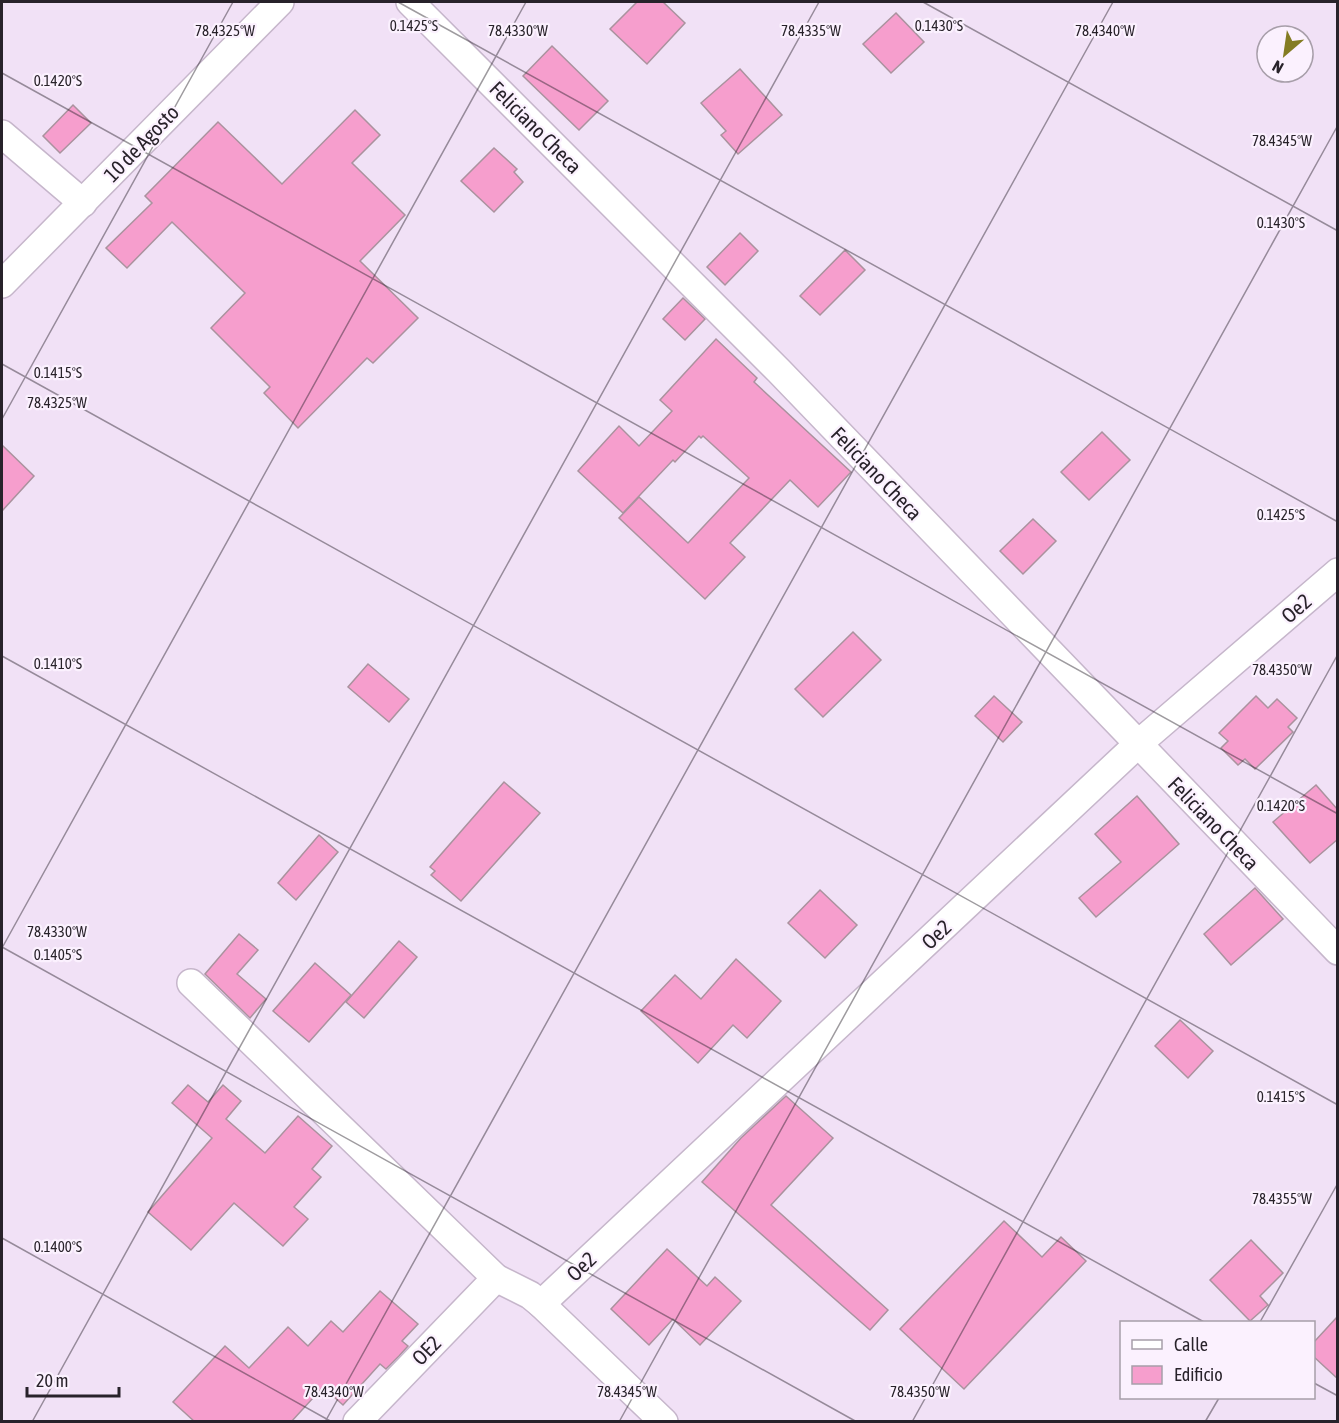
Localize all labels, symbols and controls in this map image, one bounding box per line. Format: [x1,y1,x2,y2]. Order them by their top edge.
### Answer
text: 0.1425°S [390,17,438,34]
text: 0.1430°S [915,17,963,34]
text: 78.4325°W [195,22,255,39]
text: 78.4330°W [488,22,548,39]
text: 78.4335°W [781,22,841,39]
text: 78.4340°W [1075,22,1135,39]
north arrow [1255,24,1315,84]
text: N [1269,57,1286,77]
text: 0.1420°S [34,72,82,89]
street label: Feliciano Checa [485,76,587,178]
street label: 10 de Agosto [99,100,183,186]
text: 78.4345°W [1252,132,1312,149]
text: 0.1430°S [1257,214,1305,231]
text: 0.1415°S [34,364,82,381]
text: 78.4325°W [27,394,87,411]
street label: Feliciano Checa [827,422,927,524]
text: 0.1425°S [1257,506,1305,523]
street label: Oe2 [1276,589,1316,627]
text: 0.1410°S [34,655,82,672]
text: 78.4350°W [1252,661,1312,678]
street label: Feliciano Checa [1164,772,1264,874]
text: 0.1420°S [1257,797,1305,814]
street label: Oe2 [916,914,956,954]
text: 78.4330°W [27,923,87,940]
text: 0.1405°S [34,946,82,963]
text: 0.1415°S [1257,1088,1305,1105]
text: 78.4355°W [1252,1190,1312,1207]
text: 0.1400°S [34,1238,82,1255]
street label: Oe2 [561,1246,601,1286]
legend [1120,1321,1315,1399]
street label: OE2 [407,1330,445,1370]
text: Calle [1174,1334,1208,1355]
scale bar [27,1360,118,1398]
text: Edificio [1174,1364,1223,1385]
text: 20 m [36,1370,68,1391]
text: 78.4340°W [304,1383,364,1400]
text: 78.4345°W [597,1383,657,1400]
text: 78.4350°W [890,1383,950,1400]

